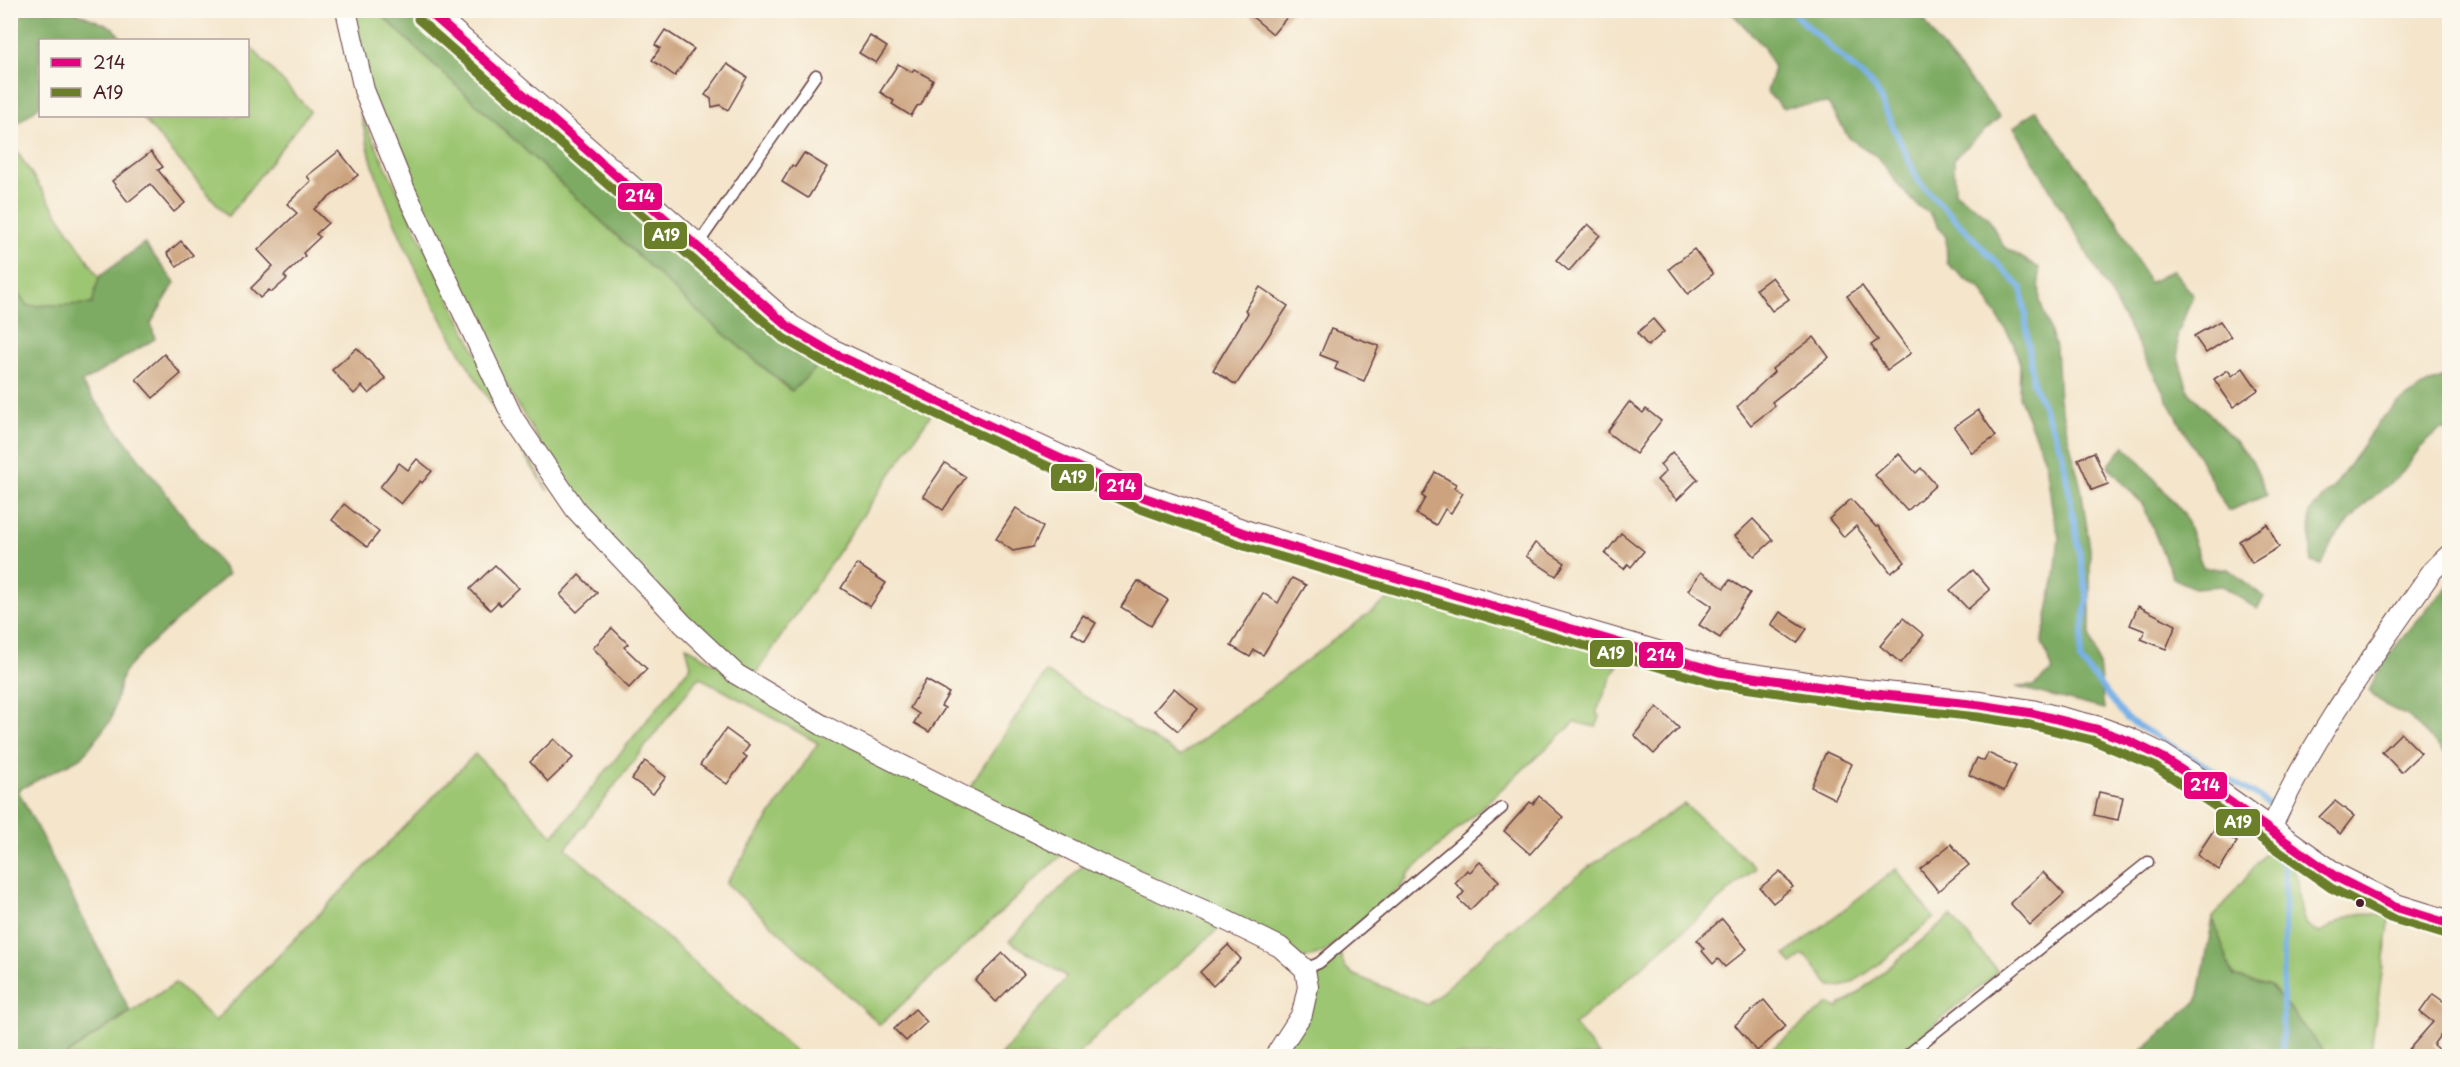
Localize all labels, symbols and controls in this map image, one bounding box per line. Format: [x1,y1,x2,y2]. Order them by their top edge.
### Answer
legend [39,39,249,117]
text: 214 [93,48,126,75]
text: A19 [93,78,124,105]
line badge: 214 [617,182,663,211]
text: 214 [625,183,655,207]
line badge: A19 [643,221,688,250]
text: A19 [652,222,680,246]
line badge: A19 [1050,463,1095,492]
text: A19 [1059,464,1087,488]
line badge: 214 [1098,472,1143,501]
text: 214 [1106,473,1136,497]
line badge: A19 [1589,639,1634,668]
text: A19 [1597,640,1625,664]
line badge: 214 [1638,641,1684,669]
text: 214 [1646,642,1676,666]
line badge: 214 [2183,771,2228,800]
text: 214 [2190,772,2220,796]
line badge: A19 [2215,808,2261,837]
text: A19 [2224,809,2252,833]
unlabelled marker [2354,897,2366,909]

